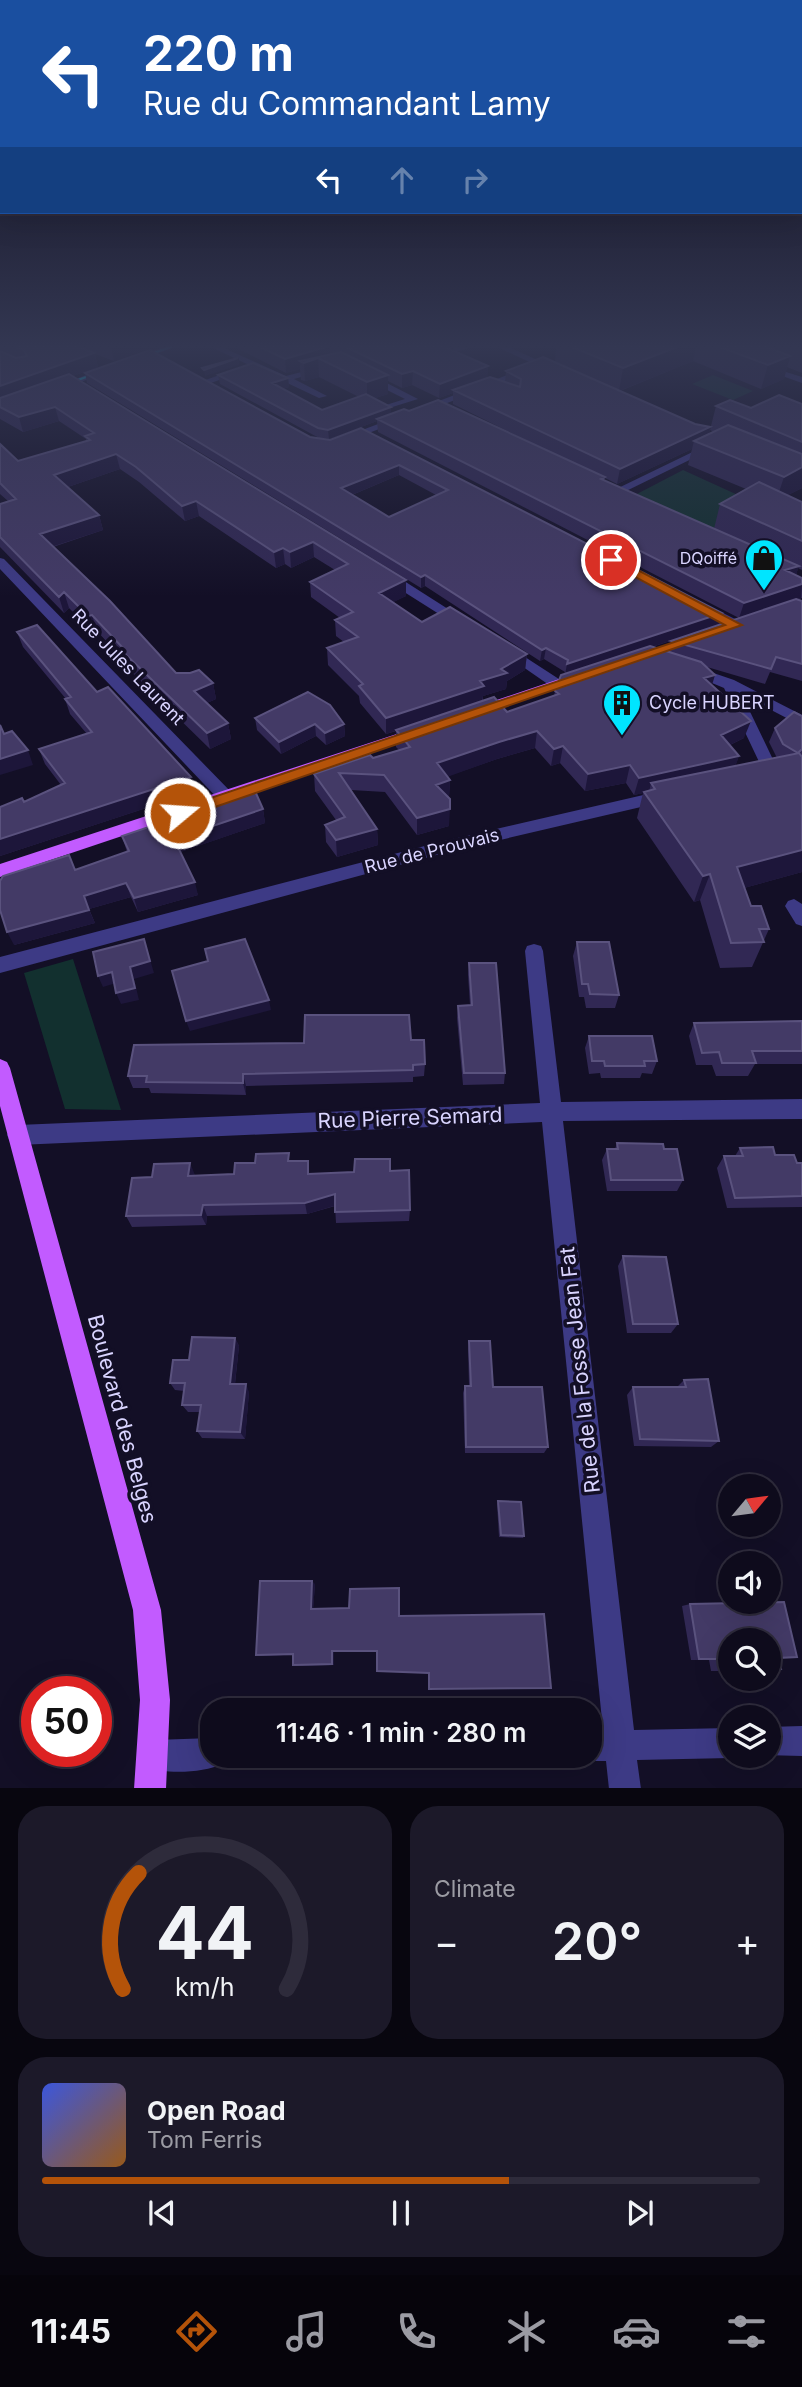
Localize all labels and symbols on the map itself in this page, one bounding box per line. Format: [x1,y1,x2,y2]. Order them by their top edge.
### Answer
pin [581,530,641,590]
shop icon: DQoiffé [743,537,785,592]
place label: DQoiffé [680,548,737,568]
street label: Rue Jules Laurent [68,604,189,729]
building icon: Cycle HUBERT [601,682,643,737]
place label: Cycle HUBERT [649,692,775,713]
position arrow [143,776,217,850]
street label: Rue de Prouvais [362,824,501,877]
street label: Rue Pierre Semard [317,1102,503,1133]
street label: Rue de la Fosse Jean Fat [554,1246,605,1494]
street label: Boulevard des Belges [83,1312,162,1526]
north arrow [718,1474,780,1536]
speed limit sign: 50 [21,1676,112,1767]

